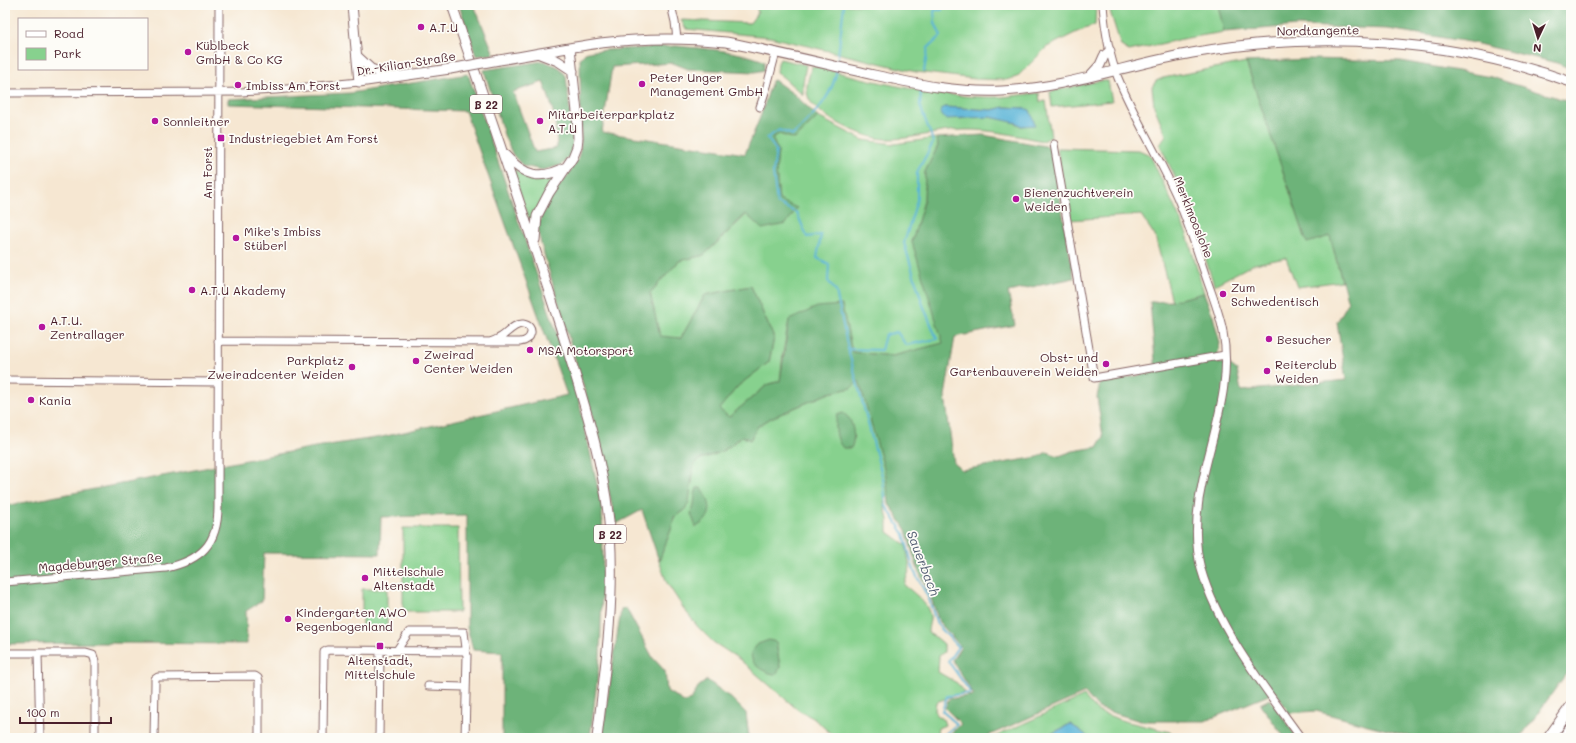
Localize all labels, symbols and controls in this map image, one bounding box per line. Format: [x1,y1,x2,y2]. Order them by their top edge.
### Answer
legend [18,18,148,70]
north arrow [1518,18,1558,58]
place label: A.T.U [429,19,458,35]
street label: Nordtangente [1276,21,1360,39]
marker: A.T.U [416,22,426,32]
text: Road [54,25,84,41]
place label: Küblbeck GmbH & Co KG [196,37,283,67]
text: N [1533,41,1542,56]
text: Park [54,45,81,61]
marker: Küblbeck GmbH & Co KG [183,47,193,57]
street label: Dr.-Kilian-Straße [355,47,457,79]
place label: Peter Unger Management GmbH [650,69,763,99]
place label: Imbiss Am Forst [246,77,340,93]
marker: Peter Unger Management GmbH [637,79,647,89]
marker: Imbiss Am Forst [233,80,243,90]
road number: B 22 [470,95,502,113]
place label: Mitarbeiterparkplatz A.T.U [548,106,675,136]
place label: Sonnleitner [163,113,230,129]
marker: Sonnleitner [150,116,160,126]
marker: Mitarbeiterparkplatz A.T.U [535,116,545,126]
place label: Industriegebiet Am Forst [229,130,378,146]
marker: Industriegebiet Am Forst [216,133,226,143]
street label: Am Forst [199,147,215,199]
street label: Merklmooslohe [1170,174,1218,260]
place label: Bienenzuchtverein Weiden [1024,184,1133,214]
marker: Bienenzuchtverein Weiden [1011,194,1021,204]
place label: Mike's Imbiss Stüberl [244,223,321,253]
marker: Mike's Imbiss Stüberl [231,233,241,243]
place label: Zum Schwedentisch [1231,279,1319,309]
place label: A.T.U Akademy [200,282,286,298]
marker: A.T.U Akademy [187,285,197,295]
marker: Zum Schwedentisch [1218,289,1228,299]
place label: A.T.U. Zentrallager [50,312,125,342]
marker: A.T.U. Zentrallager [37,322,47,332]
place label: Besucher [1277,331,1332,347]
marker: Besucher [1264,334,1274,344]
place label: MSA Motorsport [538,342,633,358]
marker: MSA Motorsport [525,345,535,355]
place label: Zweirad Center Weiden [424,346,513,376]
place label: Obst- und Gartenbauverein Weiden [950,349,1098,379]
place label: Parkplatz Zweiradcenter Weiden [207,352,344,382]
marker: Zweirad Center Weiden [411,356,421,366]
place label: Reiterclub Weiden [1275,356,1337,386]
marker: Obst- und Gartenbauverein Weiden [1101,359,1111,369]
marker: Parkplatz Zweiradcenter Weiden [347,362,357,372]
marker: Reiterclub Weiden [1262,366,1272,376]
place label: Kania [39,392,72,408]
marker: Kania [26,395,36,405]
road number: B 22 [594,525,626,543]
water label: Sauerbach [904,528,944,598]
street label: Magdeburger Straße [37,549,163,575]
place label: Mittelschule Altenstadt [373,563,444,593]
marker: Mittelschule Altenstadt [360,573,370,583]
place label: Kindergarten AWO Regenbogenland [296,604,407,634]
marker: Kindergarten AWO Regenbogenland [283,614,293,624]
marker: Altenstadt, Mittelschule [375,641,385,651]
place label: Altenstadt, Mittelschule [345,652,415,682]
scale bar [20,699,111,725]
text: 100 m [26,704,60,720]

